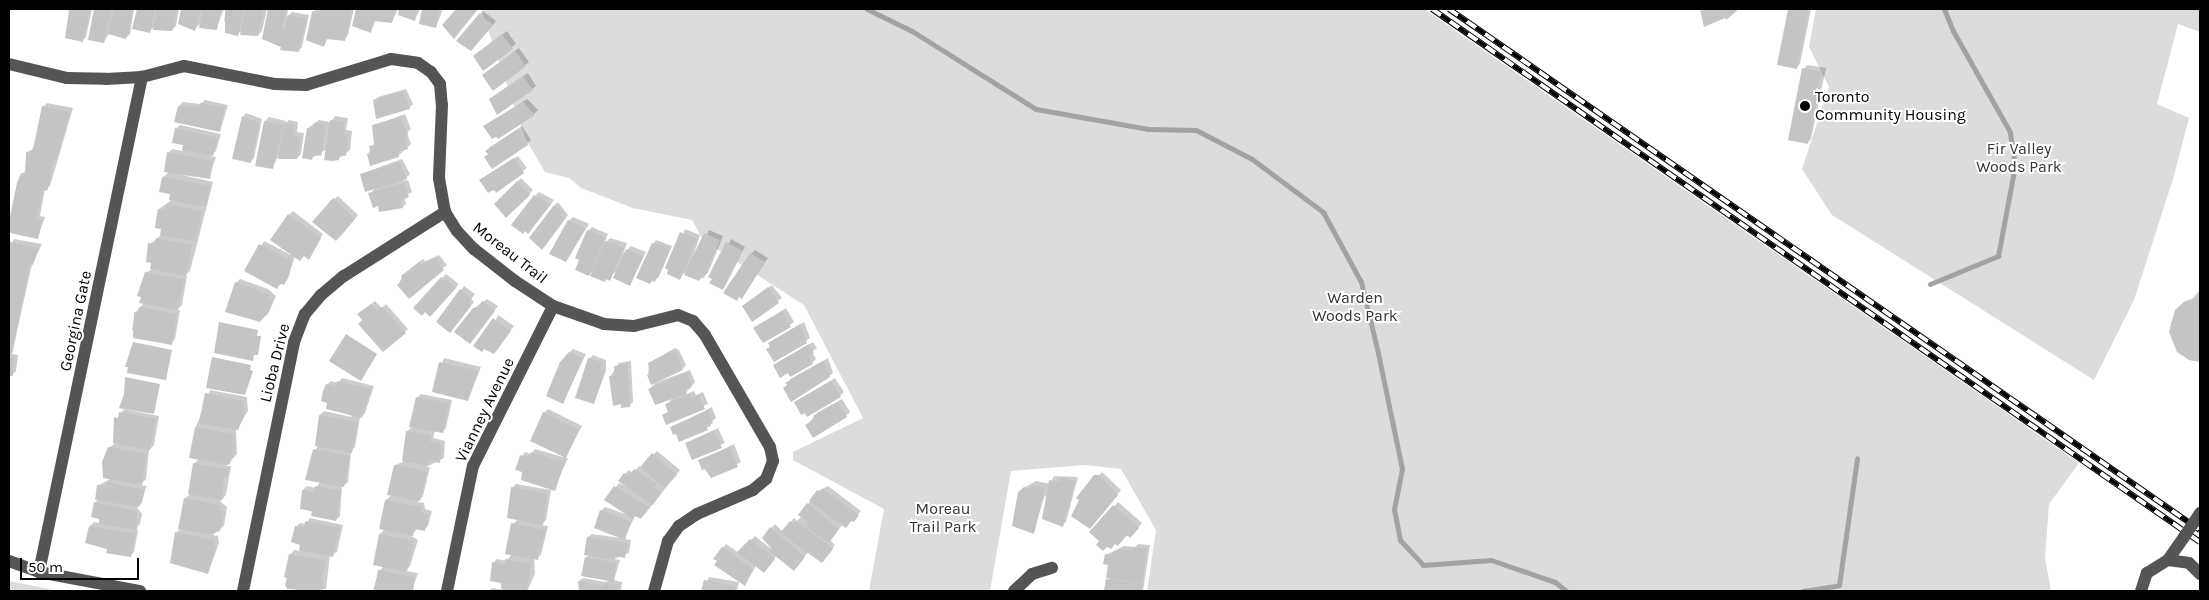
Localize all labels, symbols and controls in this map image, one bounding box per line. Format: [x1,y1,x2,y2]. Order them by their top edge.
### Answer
place label: Toronto Community Housing [1815,87,1966,125]
marker: Toronto Community Housing [1799,100,1811,112]
park label: Fir Valley Woods Park [1976,139,2062,177]
street label: Moreau Trail [469,218,551,288]
street label: Georgina Gate [56,269,96,373]
park label: Warden Woods Park [1312,288,1398,326]
street label: Lioba Drive [256,322,294,404]
street label: Vianney Avenue [451,355,519,465]
park label: Moreau Trail Park [910,499,976,537]
scale bar [22,548,141,580]
text: 50 m [28,558,63,576]

